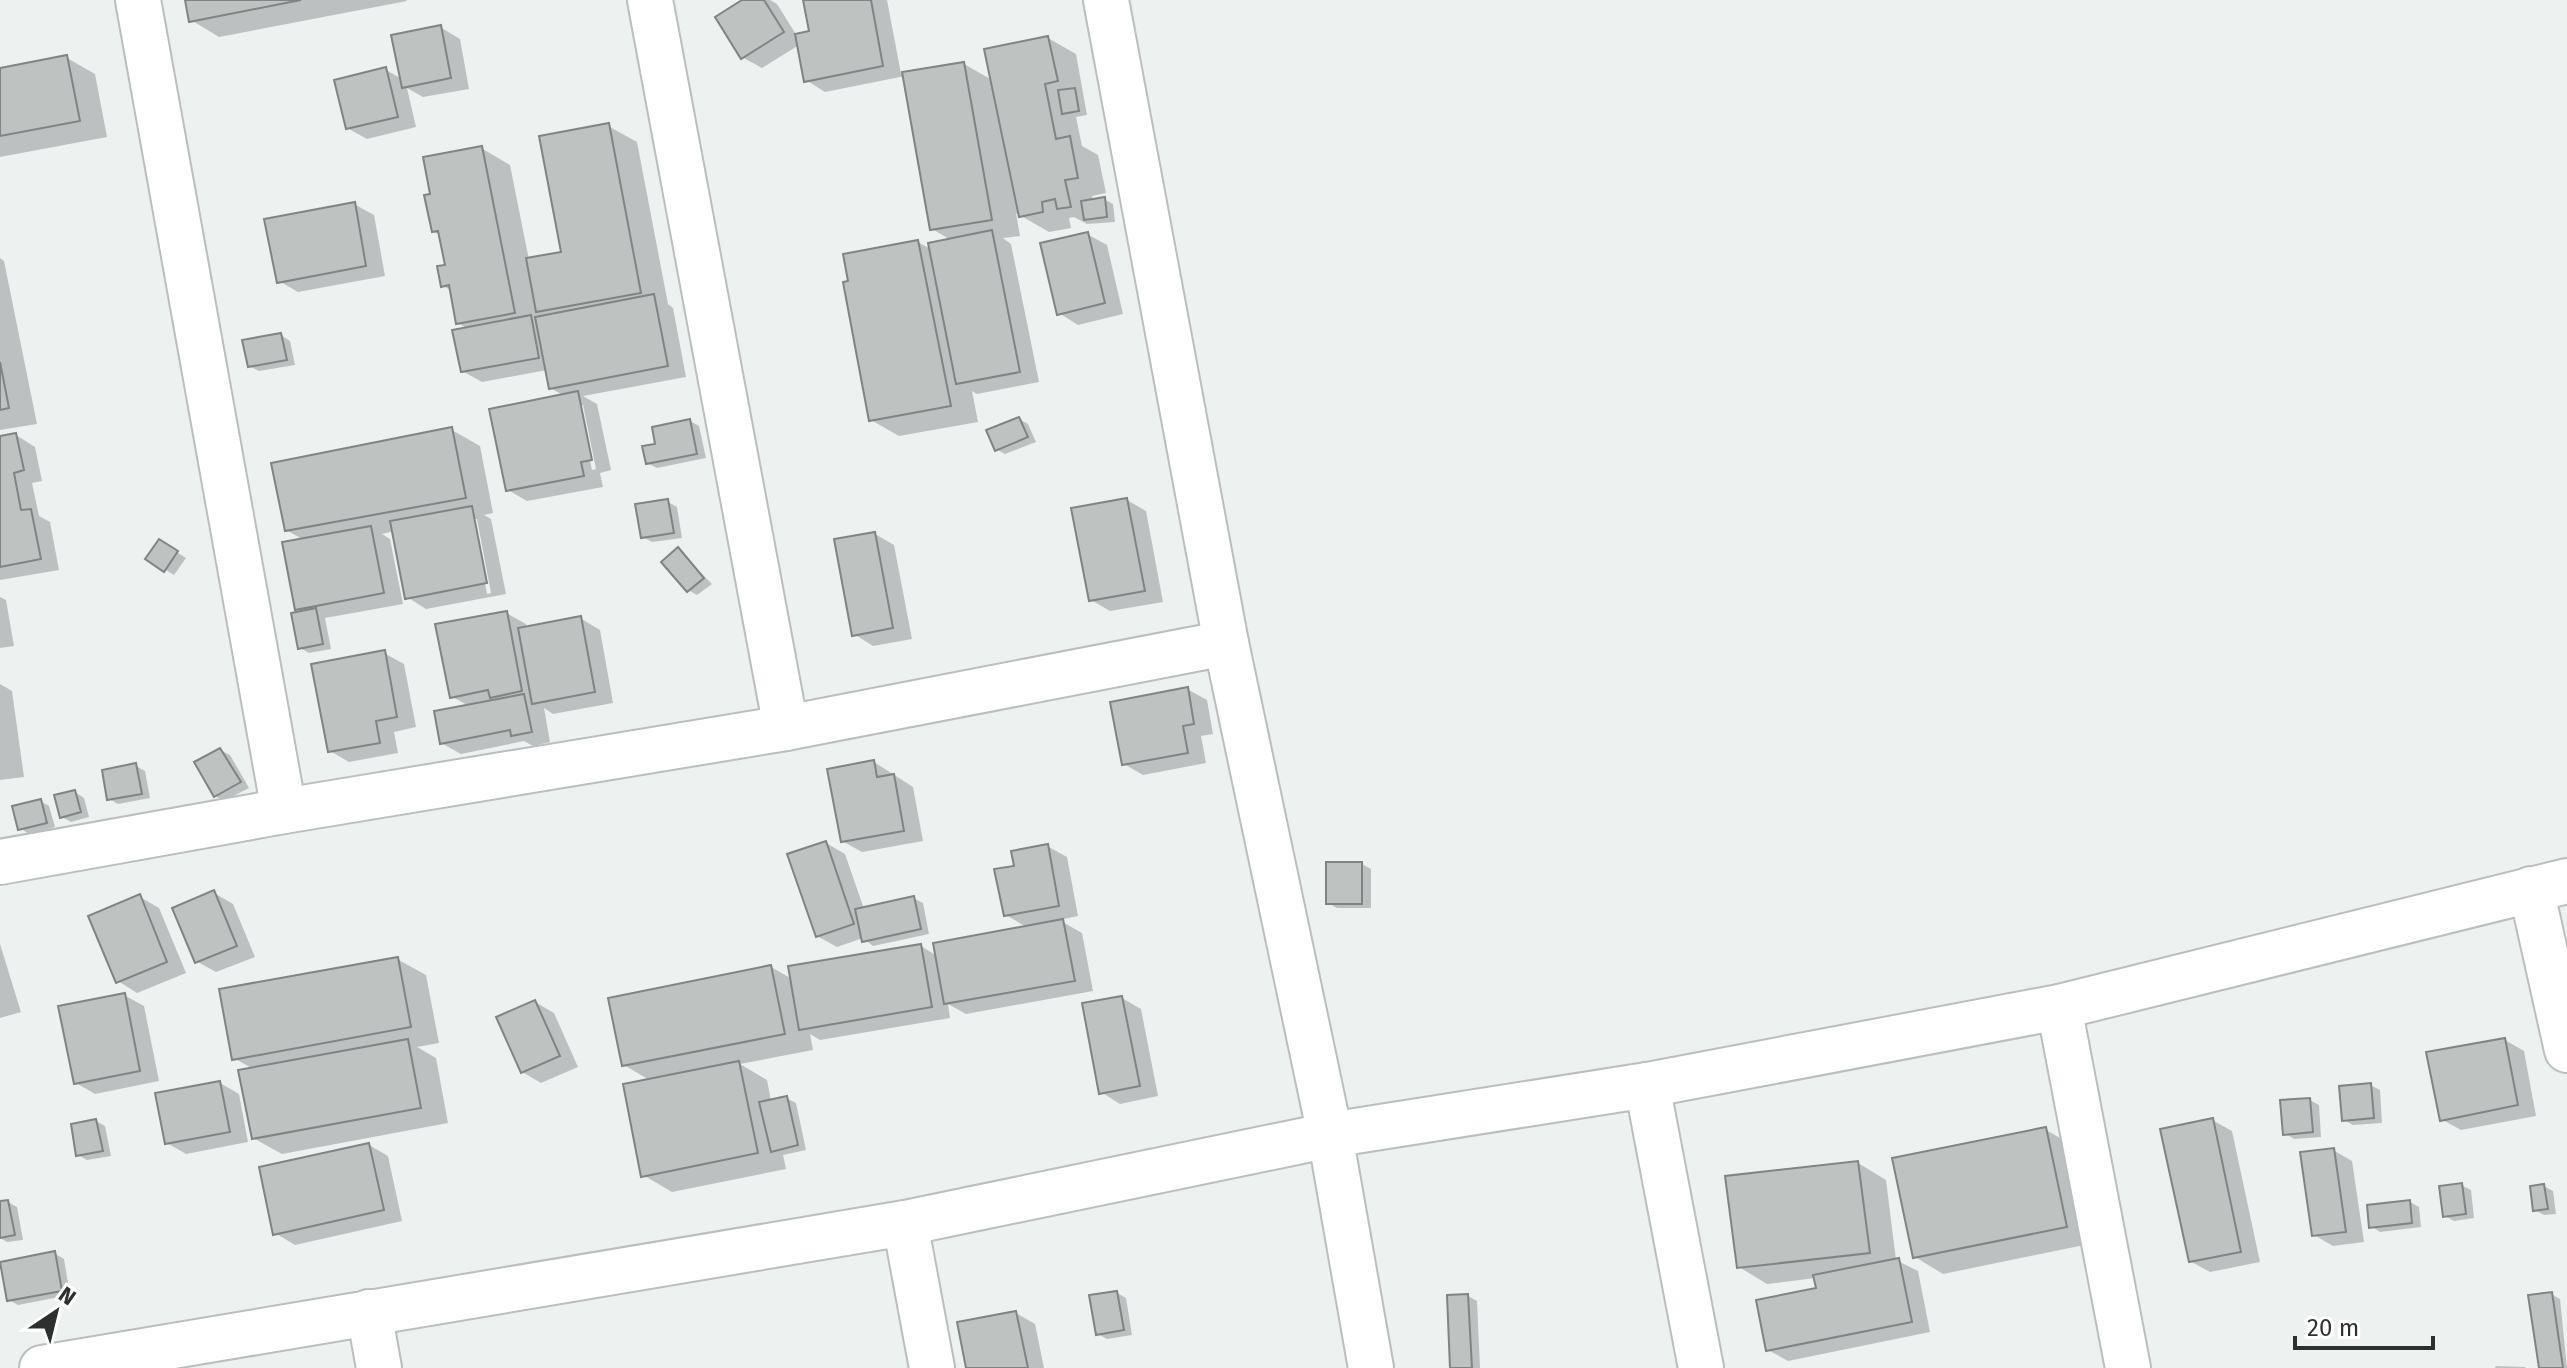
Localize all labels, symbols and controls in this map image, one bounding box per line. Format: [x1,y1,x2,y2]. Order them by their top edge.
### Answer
north arrow [16,1272,96,1352]
text: N [53,1281,81,1311]
scale bar [2295,1300,2433,1350]
text: 20 m [2307,1314,2359,1342]

